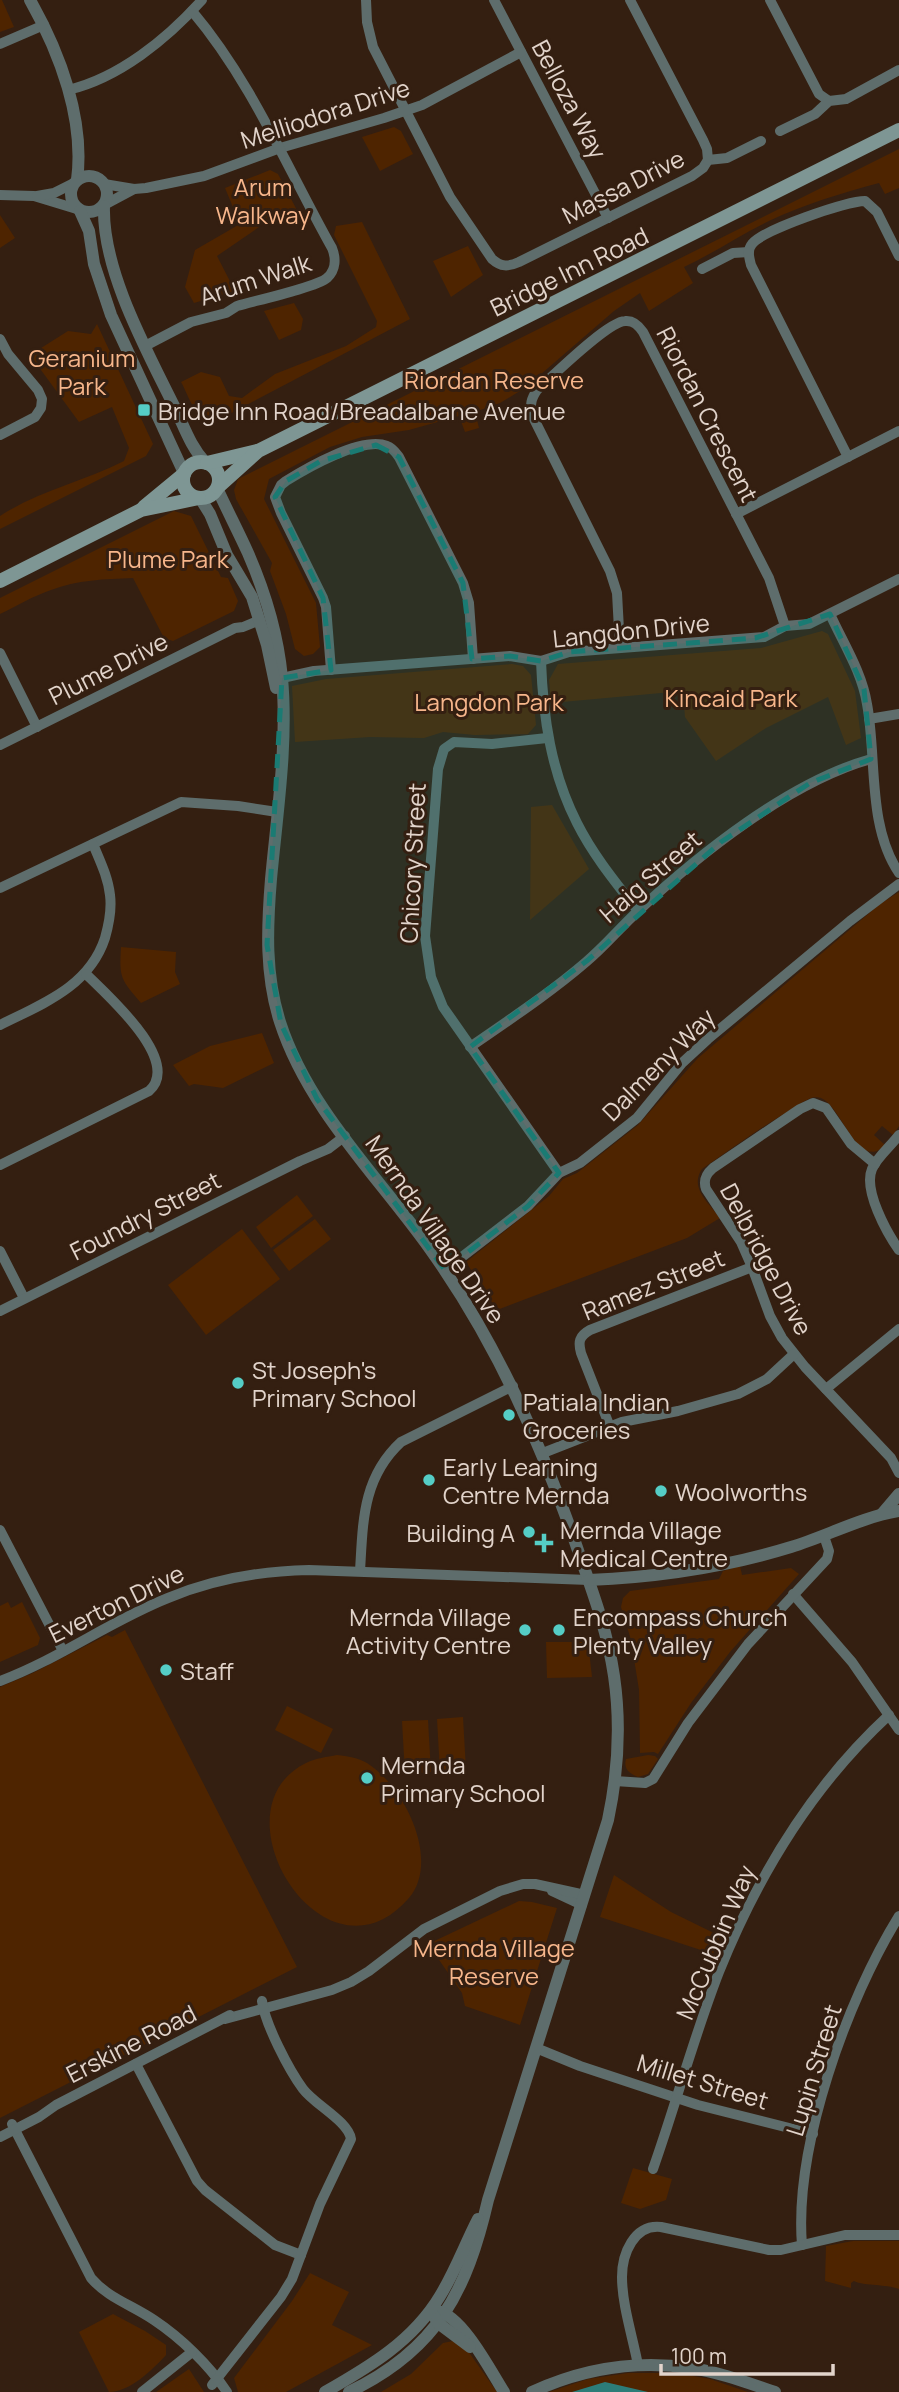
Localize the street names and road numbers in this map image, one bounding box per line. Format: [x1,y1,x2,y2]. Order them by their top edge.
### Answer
street label: Belloza Way [525,34,615,165]
street label: Melliodora Drive [236,70,414,156]
street label: Massa Drive [556,141,690,231]
street label: Bridge Inn Road [484,218,654,324]
street label: Arum Walk [195,245,316,313]
street label: Riordan Crescent [650,321,766,507]
street label: Langdon Drive [551,605,711,655]
street label: Plume Drive [43,624,173,712]
street label: Chicory Street [391,782,433,944]
street label: Haig Street [592,823,708,929]
street label: Dalmeny Way [594,1000,722,1128]
street label: Mernda Village Drive [359,1128,513,1330]
street label: Foundry Street [64,1163,226,1267]
street label: Delbridge Drive [713,1177,821,1341]
street label: Ramez Street [577,1240,729,1328]
street label: Everton Drive [43,1556,189,1650]
street label: McCubbin Way [668,1859,762,2024]
street label: Erskine Road [60,1996,202,2090]
street label: Lupin Street [777,2000,849,2140]
street label: Millet Street [633,2045,773,2117]

